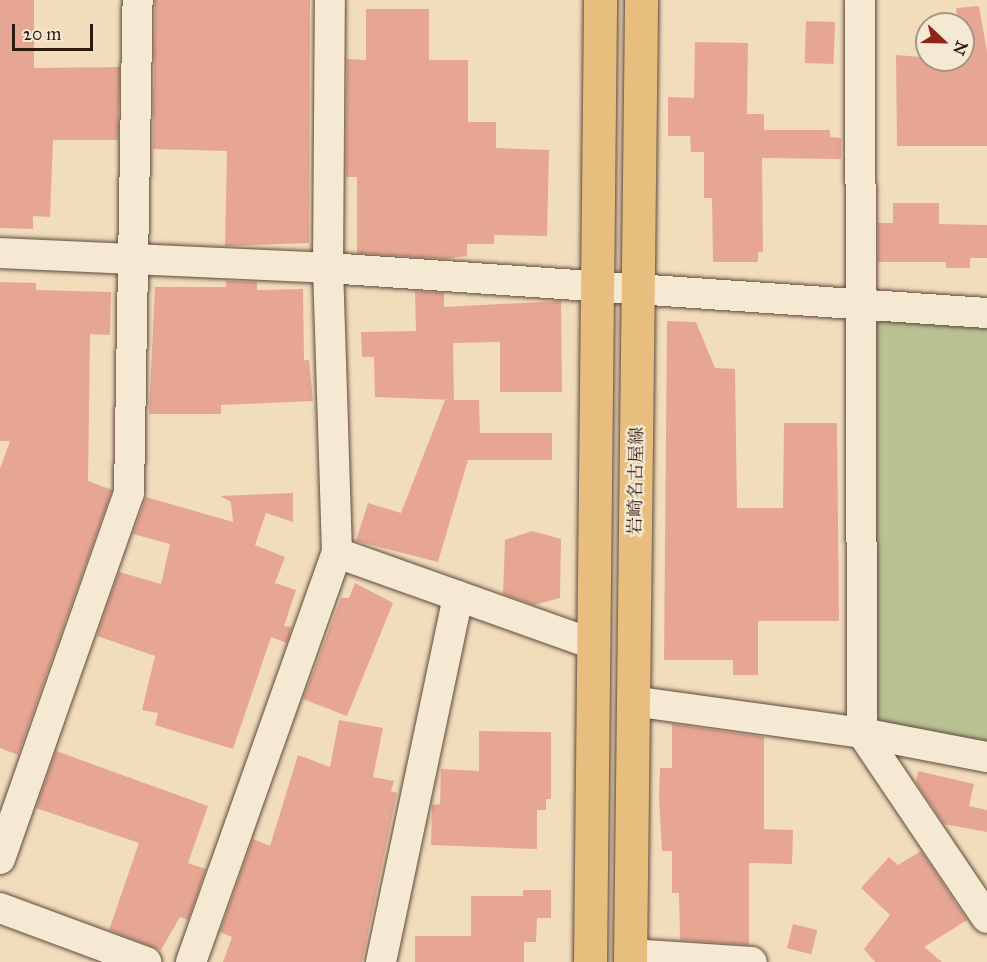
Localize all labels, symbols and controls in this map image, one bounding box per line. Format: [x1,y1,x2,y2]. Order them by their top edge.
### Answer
scale bar [15,12,96,50]
north arrow [915,12,975,72]
text: 20 m [23,23,61,45]
text: N [949,38,972,58]
street label: 岩崎名古屋線 [624,427,648,535]

